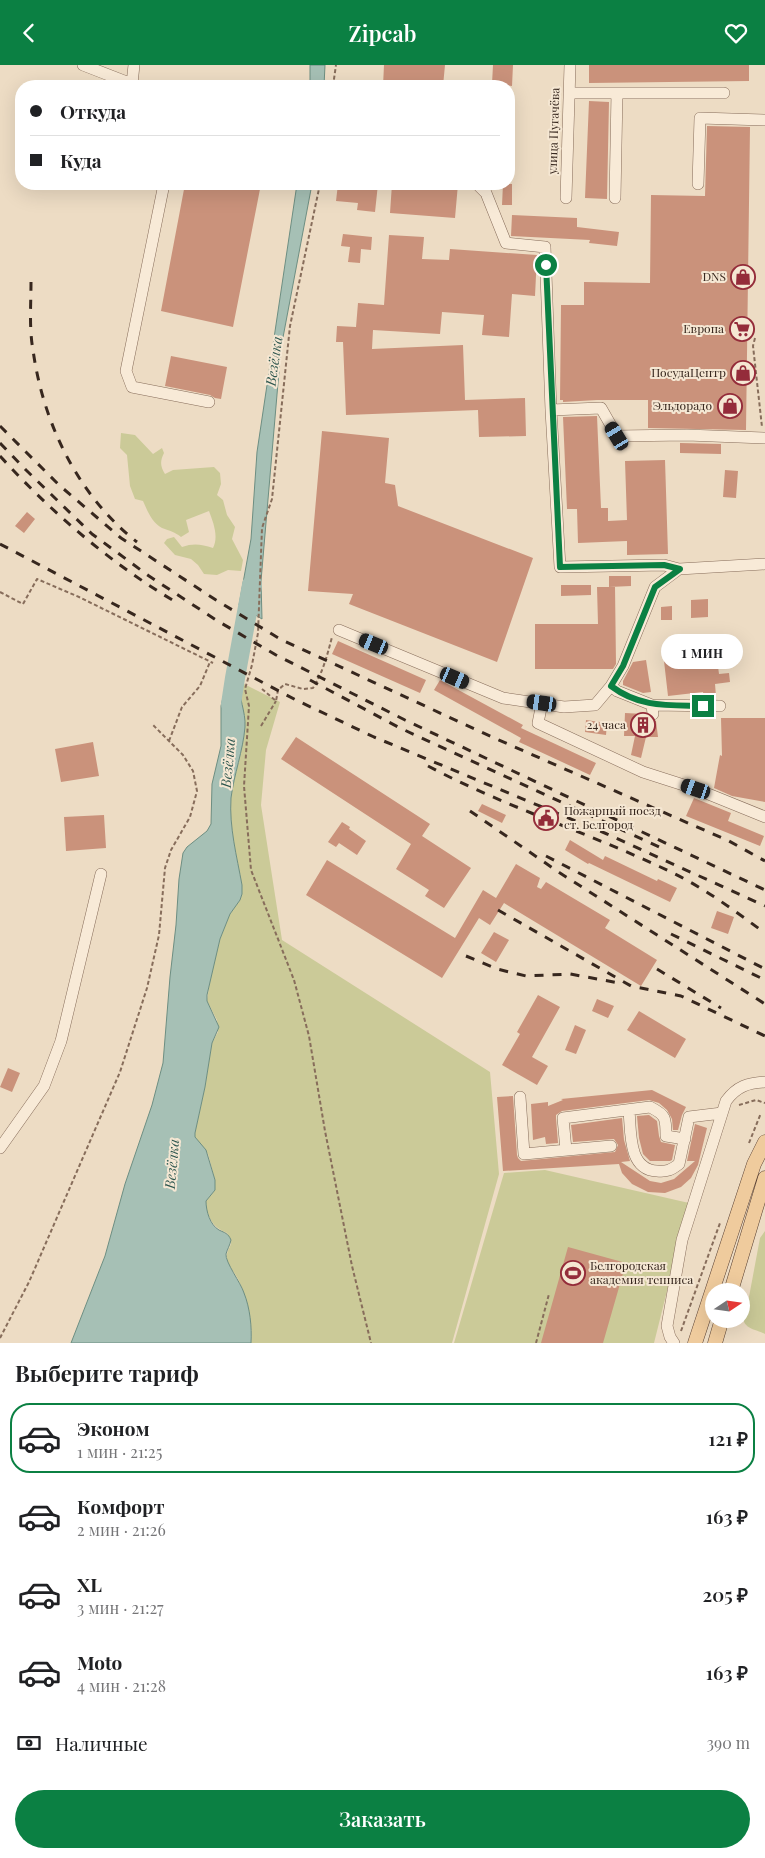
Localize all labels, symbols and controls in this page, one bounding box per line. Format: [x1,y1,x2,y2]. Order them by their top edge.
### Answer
text: Zipcab [349,18,416,48]
icon: back [15,19,43,47]
icon: heart [722,19,750,47]
street label: улица Пугачёва [543,87,563,176]
text: Откуда [60,98,126,124]
text: Куда [60,147,102,173]
route start [535,254,557,276]
shop icon: DNS [730,264,756,290]
place label: DNS [702,268,726,284]
supermarket icon: Европа [729,316,755,342]
place label: Европа [683,320,724,336]
water label: Везёлка [260,335,286,388]
shop icon: ПосудаЦентр [730,360,756,386]
place label: ПосудаЦентр [651,364,726,380]
shop icon: Эльдорадо [717,393,743,419]
place label: Эльдорадо [653,397,712,413]
car [602,419,631,453]
car [357,631,390,657]
callout: 1 мин [662,633,744,669]
text: 1 мин [681,641,723,662]
car [438,665,471,691]
car [526,693,557,713]
route end [692,695,714,717]
building icon: 24 часа [630,712,656,738]
place label: 24 часа [587,716,626,732]
water label: Везёлка [216,737,239,790]
car [679,777,712,801]
place label: Пожарный поезд ст. Белгород [564,802,662,832]
public building icon: Пожарный поезд ст. Белгород [533,805,559,831]
water label: Везёлка [160,1138,183,1191]
place label: Белгородская академия тенниса [590,1257,693,1287]
sports icon: Белгородская академия тенниса [560,1260,586,1286]
north arrow [705,1283,750,1327]
map controls [705,1283,750,1328]
text: Выберите тариф [15,1358,199,1388]
text: Эконом [77,1415,150,1441]
icon: car [17,1416,62,1461]
text: 121 ₽ [708,1425,748,1451]
text: 1 мин · 21:25 [77,1441,162,1462]
text: Комфорт [77,1493,165,1519]
icon: car [17,1494,62,1539]
text: 163 ₽ [706,1503,748,1529]
text: 2 мин · 21:26 [77,1519,166,1540]
text: XL [77,1571,102,1597]
icon: car [17,1572,62,1617]
text: 205 ₽ [703,1581,748,1607]
text: 3 мин · 21:27 [77,1597,164,1618]
text: Moto [77,1649,122,1675]
icon: car [17,1650,62,1695]
text: 163 ₽ [706,1659,748,1685]
text: 4 мин · 21:28 [77,1675,166,1696]
icon: cash [15,1729,43,1757]
text: Наличные [55,1730,148,1756]
text: 390 m [707,1732,750,1753]
button: Заказать [15,1790,750,1848]

